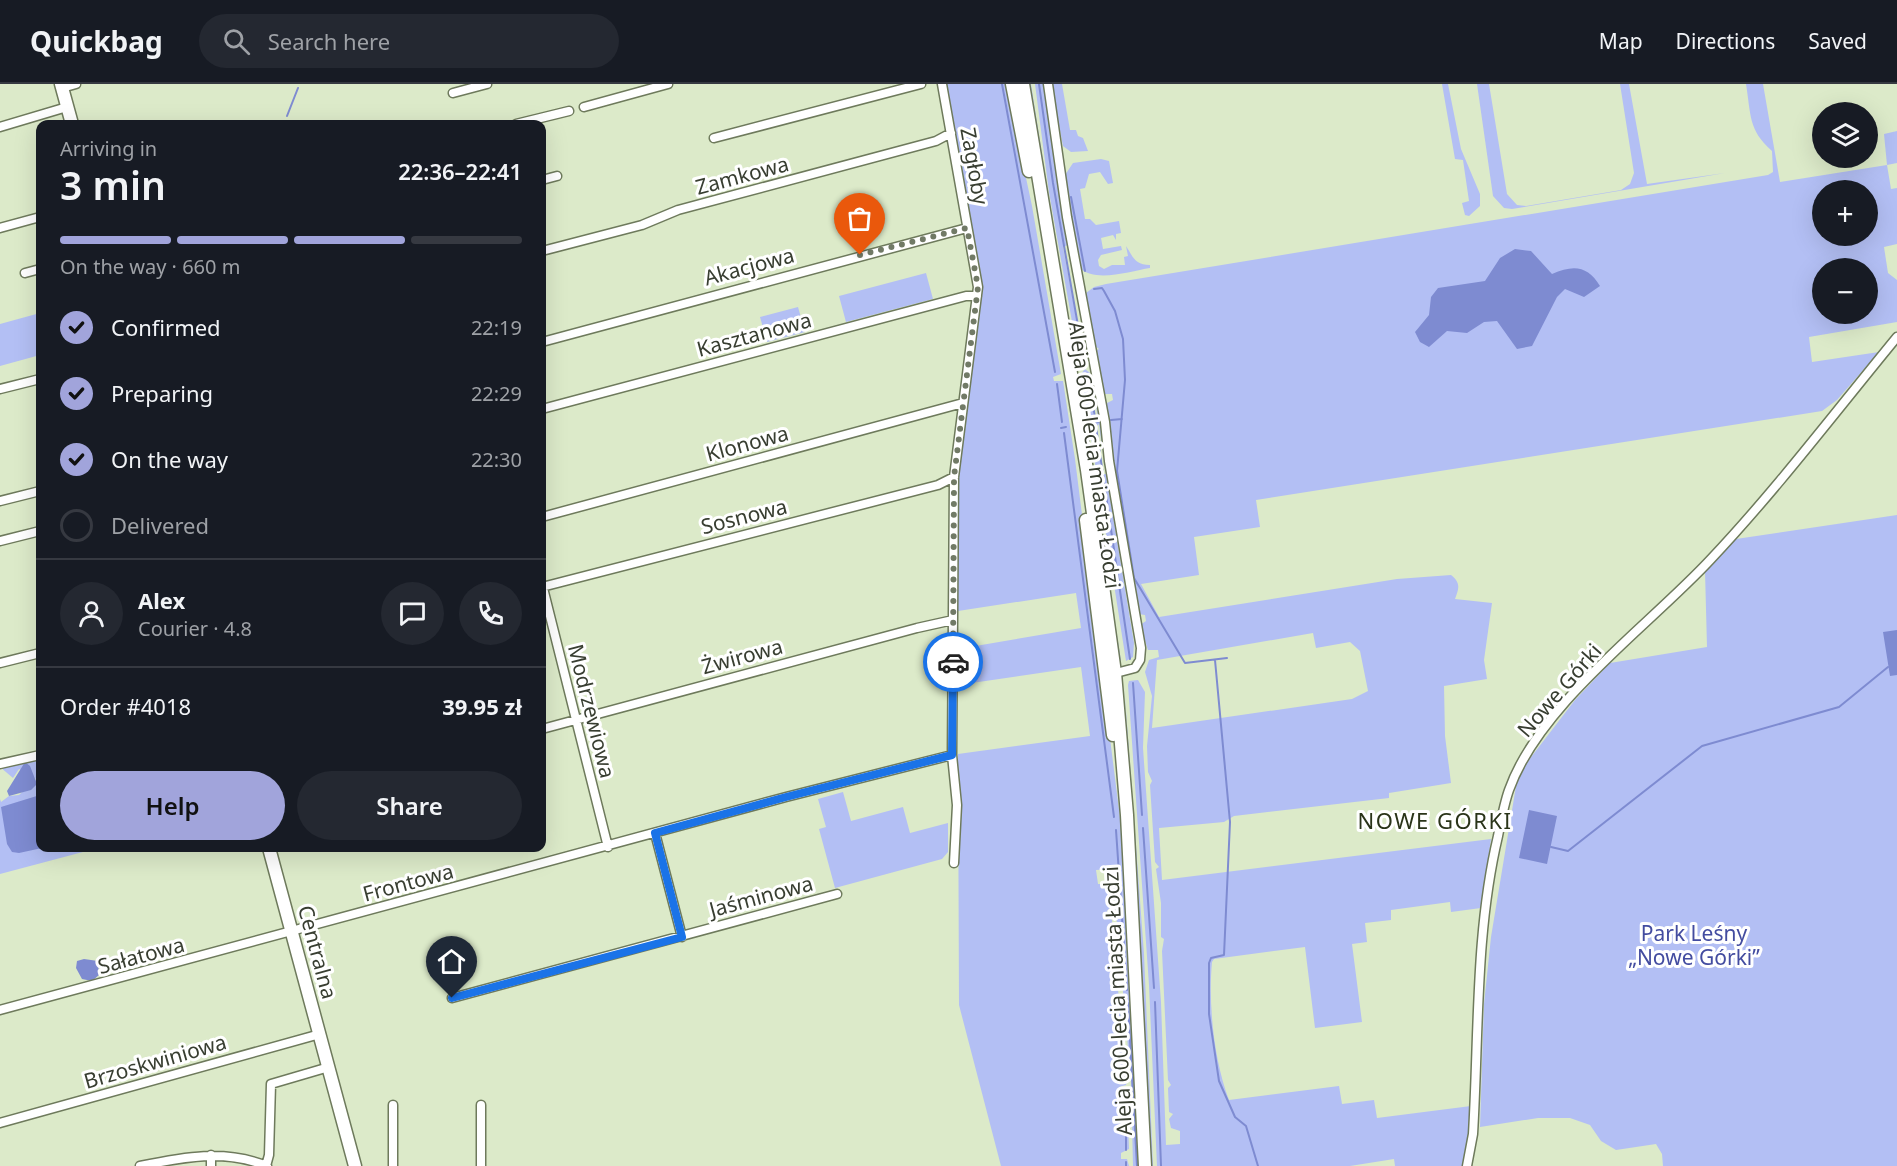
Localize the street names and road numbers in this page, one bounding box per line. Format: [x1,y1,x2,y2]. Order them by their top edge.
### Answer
street label: Zagłoby [954,125,996,207]
street label: Zamkowa [692,149,792,201]
street label: Akacjowa [701,241,797,291]
street label: Kasztanowa [694,305,814,363]
street label: Aleja 600-lecia miasta Łodzi [1062,319,1128,591]
street label: Klonowa [702,419,792,467]
street label: Sosnowa [698,492,790,540]
street label: Żwirowa [698,632,786,680]
street label: Nowe Górki [1511,637,1607,743]
street label: Modrzewiowa [562,641,622,781]
street label: Frontowa [359,856,457,908]
street label: Aleja 600-lecia miasta Łodzi [1096,866,1138,1136]
street label: Jaśminowa [704,869,816,924]
street label: Centralna [292,902,344,1002]
street label: Sałatowa [95,930,187,980]
street label: Brzoskwiniowa [80,1027,230,1095]

